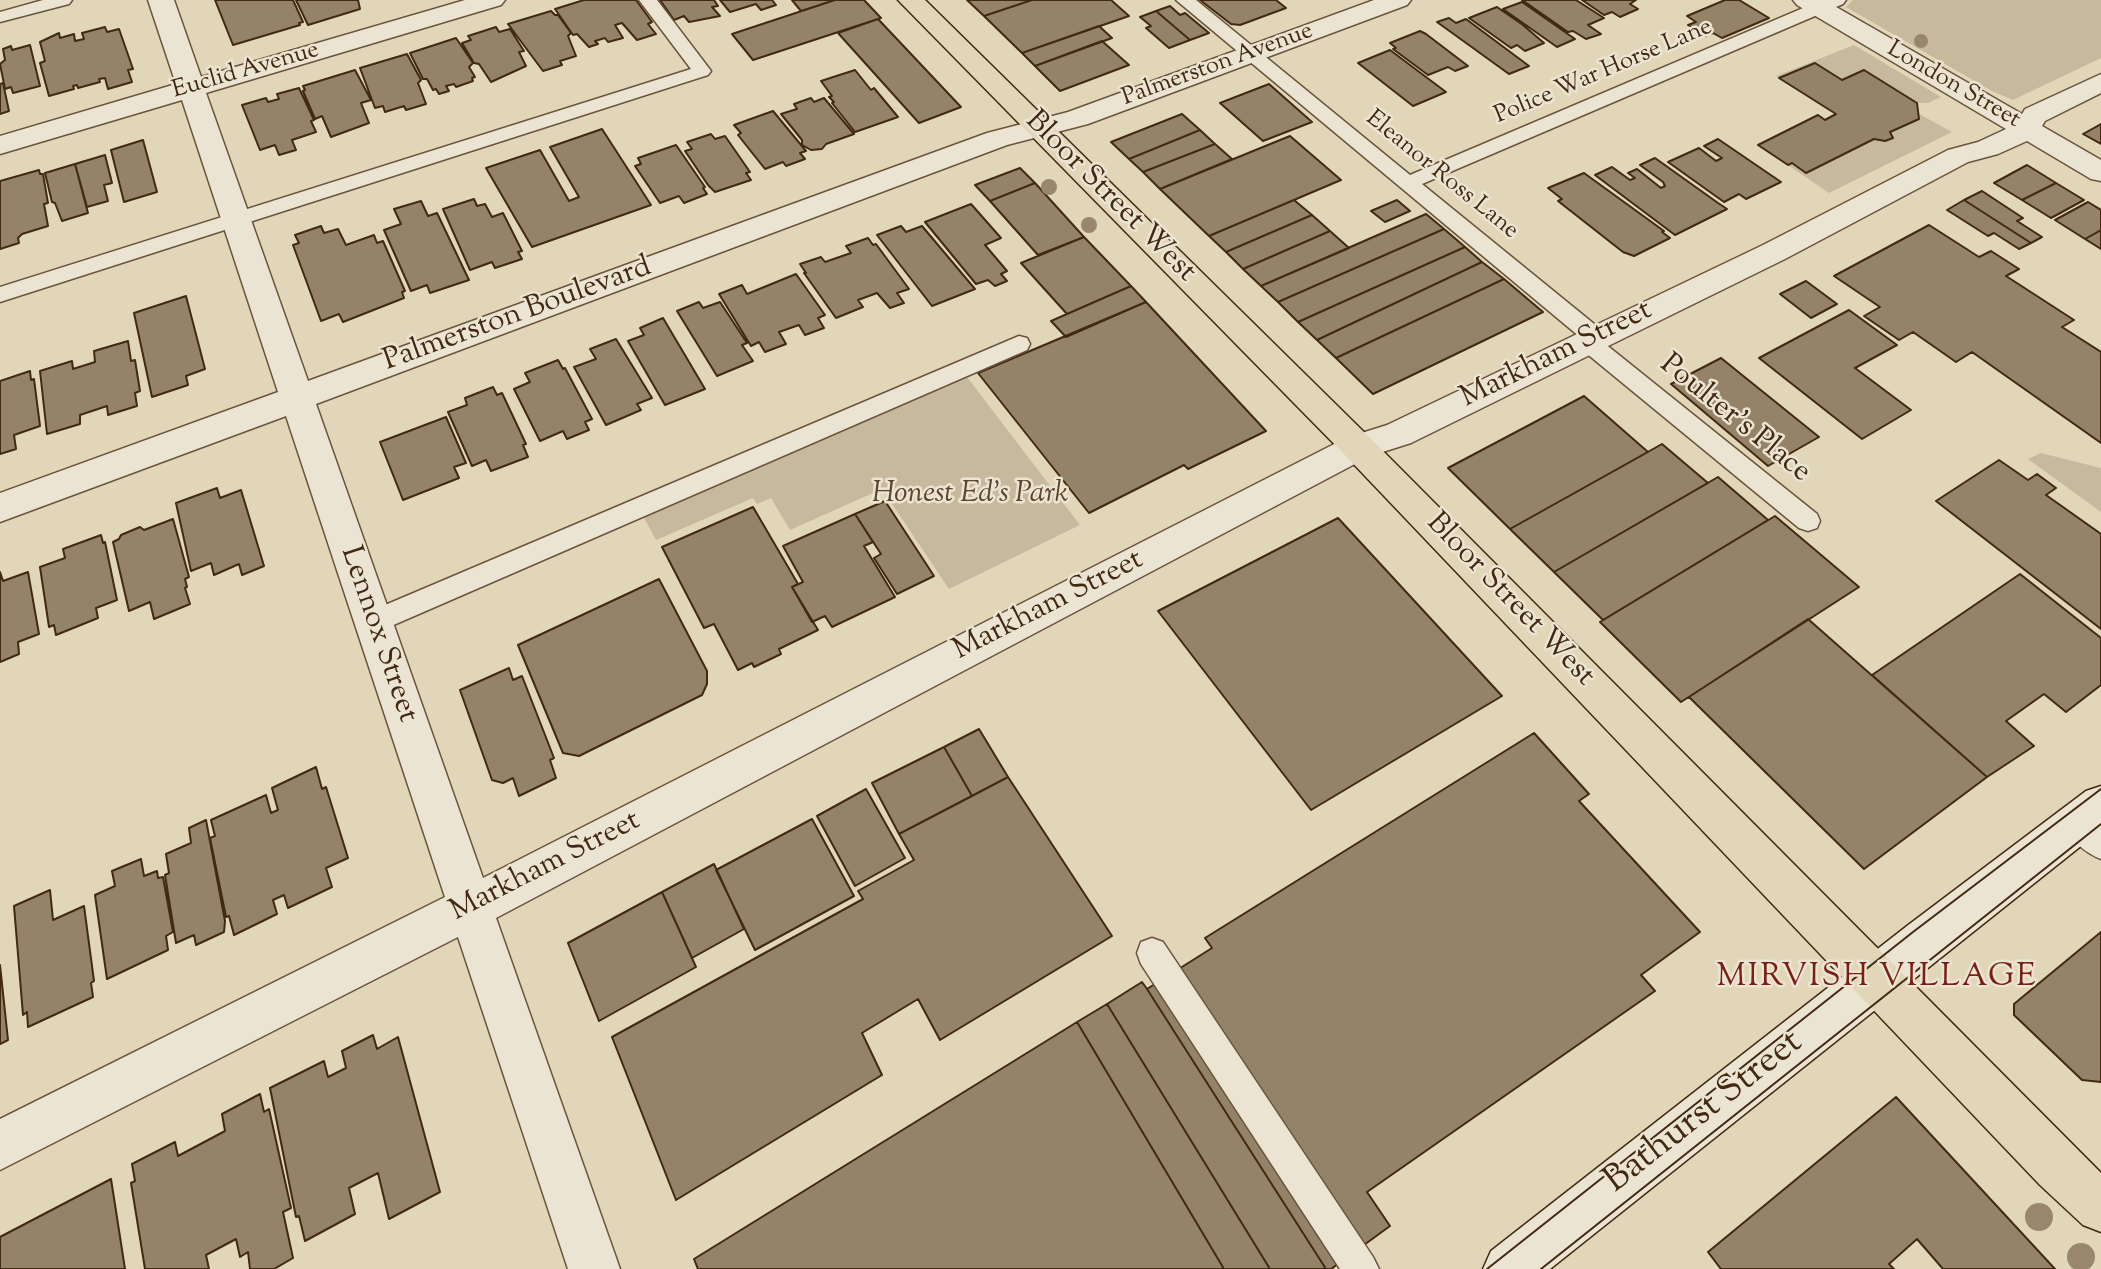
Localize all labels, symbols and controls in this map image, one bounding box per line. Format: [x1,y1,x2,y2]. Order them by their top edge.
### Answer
street label: Police War Horse Lane [1491,14,1717,132]
street label: Palmerston Avenue [1119,18,1317,114]
street label: London Street [1881,36,2025,136]
street label: Euclid Avenue [169,37,323,107]
street label: Bloor Street West [1016,105,1202,291]
street label: Eleanor Ross Lane [1359,105,1523,247]
street label: Palmerston Boulevard [379,251,657,381]
street label: Markham Street [1455,294,1659,418]
street label: Poulter's Place [1651,348,1817,492]
park label: Honest Ed’s Park [872,478,1068,514]
street label: Bloor Street West [1417,507,1601,695]
street label: Lennox Street [330,542,424,728]
street label: Markham Street [948,544,1150,670]
street label: Markham Street [445,805,647,931]
district label: MIRVISH VILLAGE [1718,961,2036,999]
street label: Bathurst Street [1597,1023,1813,1205]

